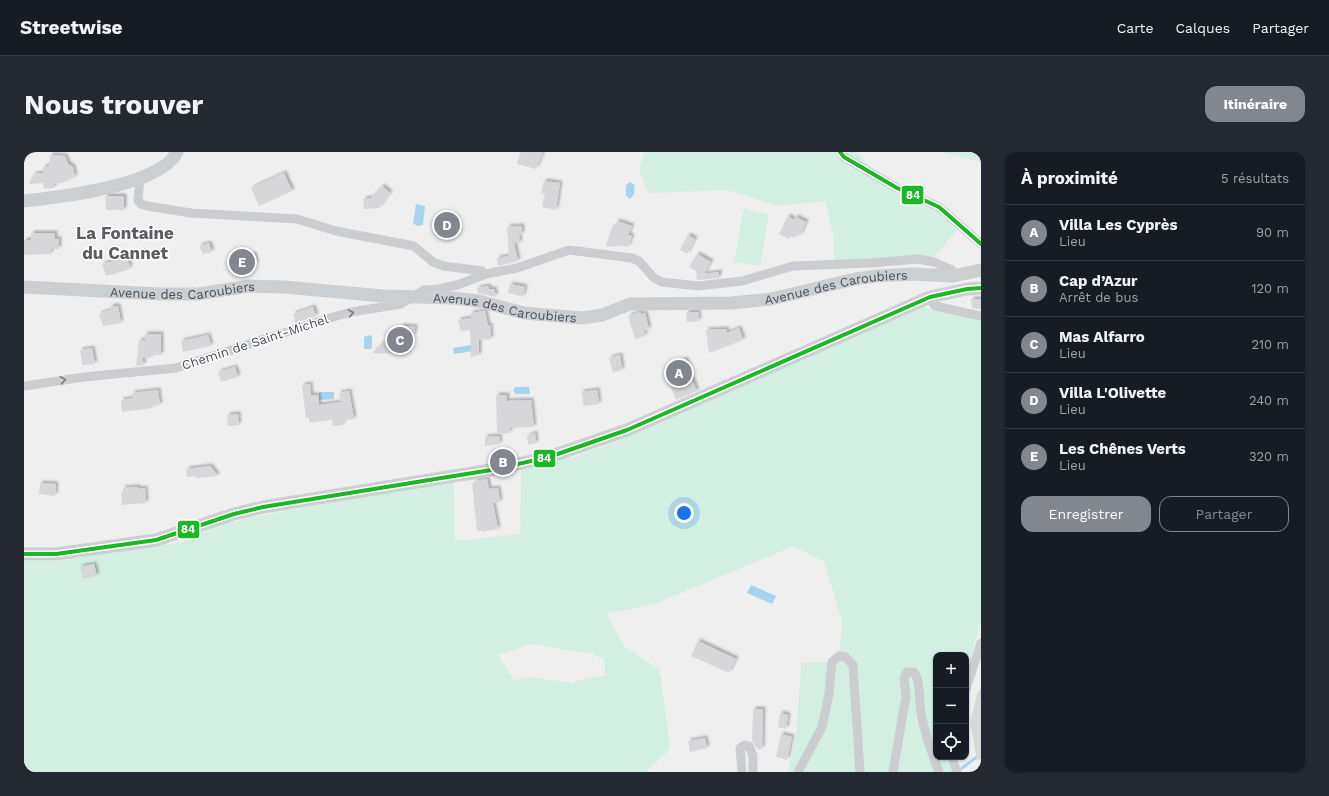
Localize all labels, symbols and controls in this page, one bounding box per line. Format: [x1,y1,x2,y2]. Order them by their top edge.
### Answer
text: Streetwise [20,16,123,39]
text: Carte [1117,20,1154,36]
text: Calques [1176,20,1230,36]
text: Partager [1252,20,1309,36]
button: Itinéraire [1205,86,1305,122]
text: Nous trouver [24,88,203,121]
text: À proximité [1021,168,1118,188]
text: 5 résultats [1221,171,1289,186]
line badge: 84 [901,185,924,205]
text: 84 [906,189,920,202]
pin: D [434,210,460,240]
text: Villa Les Cyprès [1059,216,1177,234]
district label: La Fontaine du Cannet [76,223,174,263]
text: A [1030,225,1038,240]
text: 90 m [1256,225,1289,240]
text: Lieu [1059,234,1086,249]
pin: E [229,247,255,277]
street label: Avenue des Caroubiers [764,267,908,307]
text: Cap d’Azur [1059,272,1137,290]
street label: Avenue des Caroubiers [110,278,255,302]
text: B [1030,281,1038,296]
text: 120 m [1251,281,1289,296]
street label: Avenue des Caroubiers [433,290,577,325]
text: Arrêt de bus [1059,290,1138,305]
one-way arrow [348,309,354,317]
street label: Chemin de Saint-Michel [180,311,330,373]
pin: C [387,325,413,355]
text: Mas Alfarro [1059,328,1145,346]
text: C [1030,337,1038,352]
text: 210 m [1251,337,1289,352]
text: Lieu [1059,346,1086,361]
pin: A [666,358,692,388]
one-way arrow [59,376,66,385]
text: Villa L'Olivette [1059,384,1166,402]
text: D [1029,393,1039,408]
text: 240 m [1249,393,1289,408]
text: Lieu [1059,402,1086,417]
text: Les Chênes Verts [1059,440,1186,458]
pin: B [490,447,516,477]
line badge: 84 [533,449,556,468]
text: E [1030,449,1038,464]
text: 320 m [1249,449,1289,464]
text: 84 [537,452,551,465]
text: Lieu [1059,458,1086,473]
button: Enregistrer [1021,496,1151,532]
button: Partager [1159,496,1289,532]
your location [674,503,694,523]
line badge: 84 [177,520,200,539]
text: 84 [181,523,195,536]
map controls [933,652,969,760]
button: + [933,652,969,688]
button: − [933,688,969,724]
button: locate [933,724,969,760]

